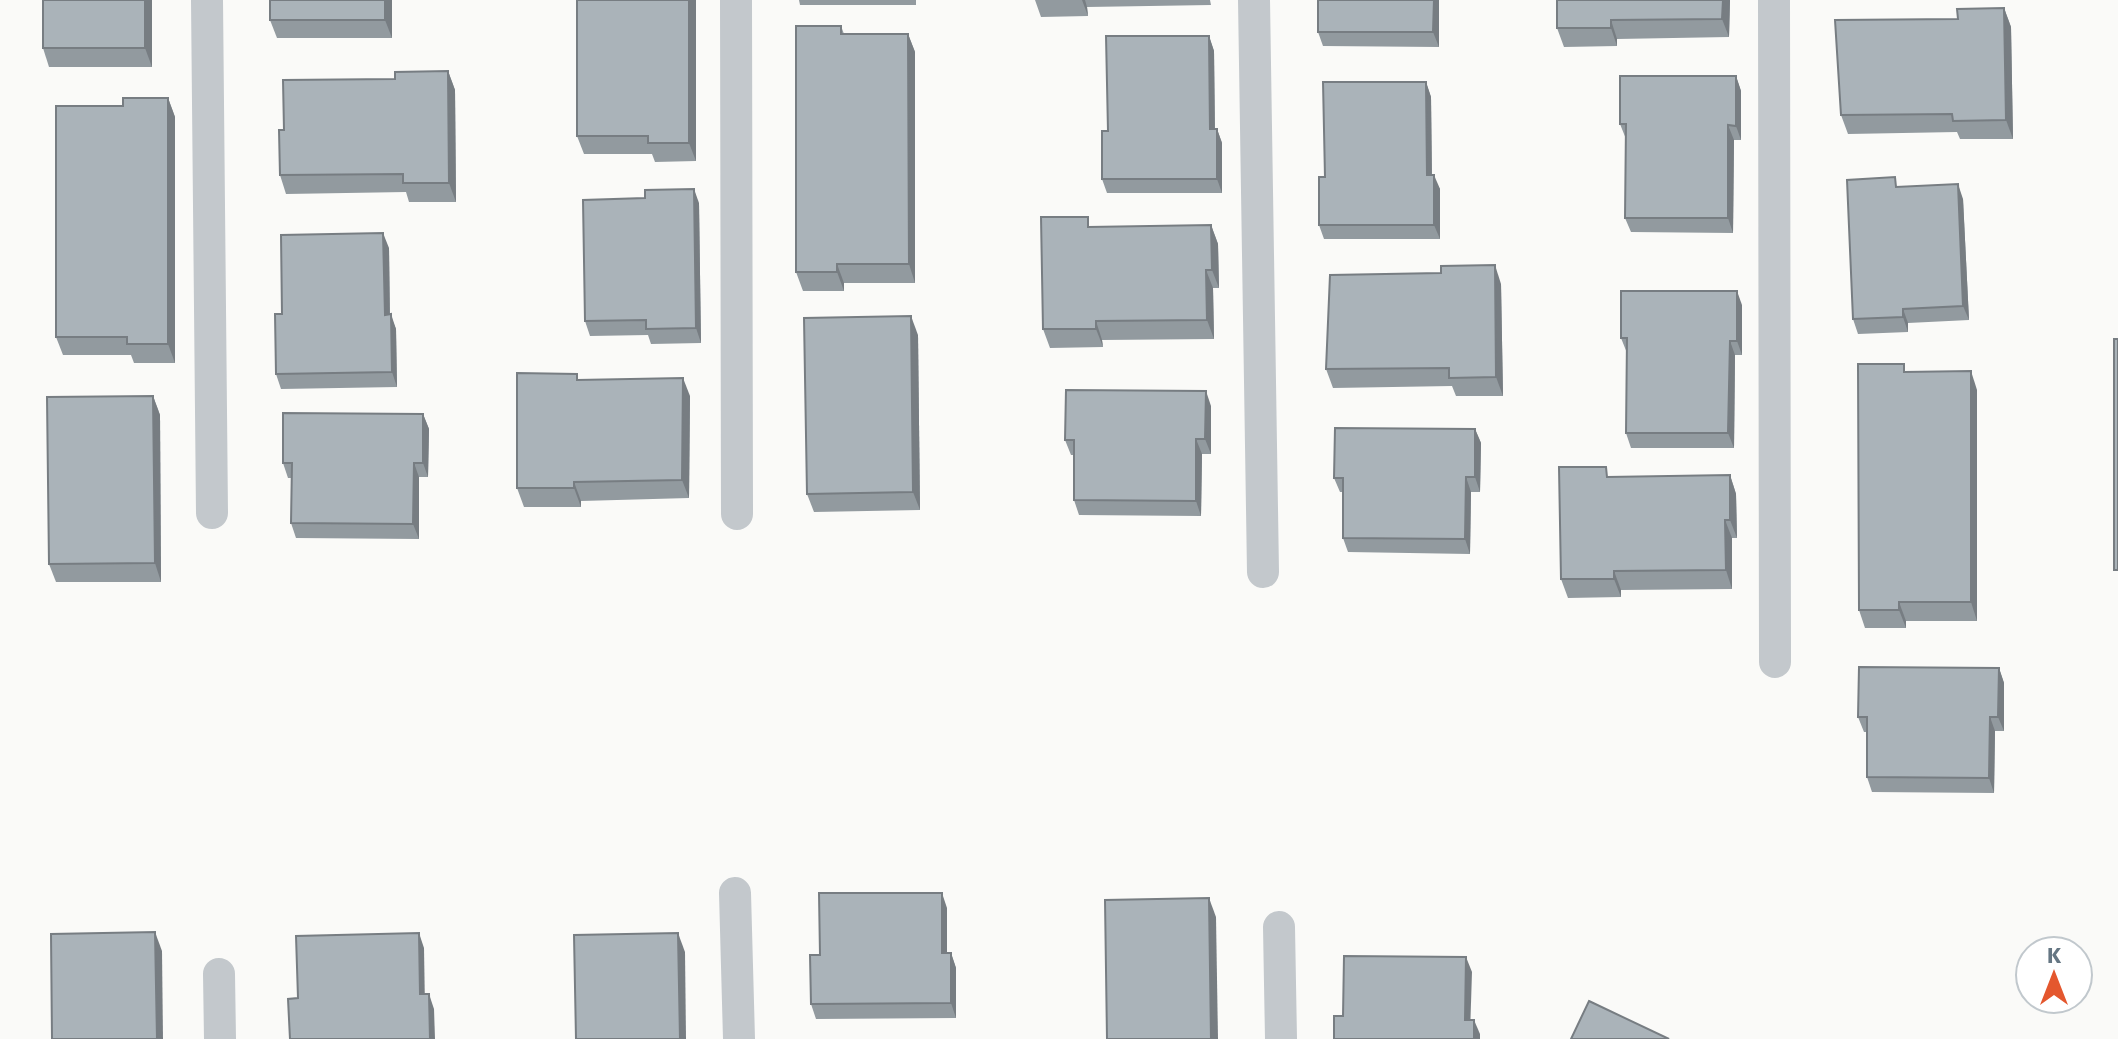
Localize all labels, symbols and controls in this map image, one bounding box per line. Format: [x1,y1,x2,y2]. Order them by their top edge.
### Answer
north arrow [2014,935,2094,1015]
text: K [2047,942,2062,969]

